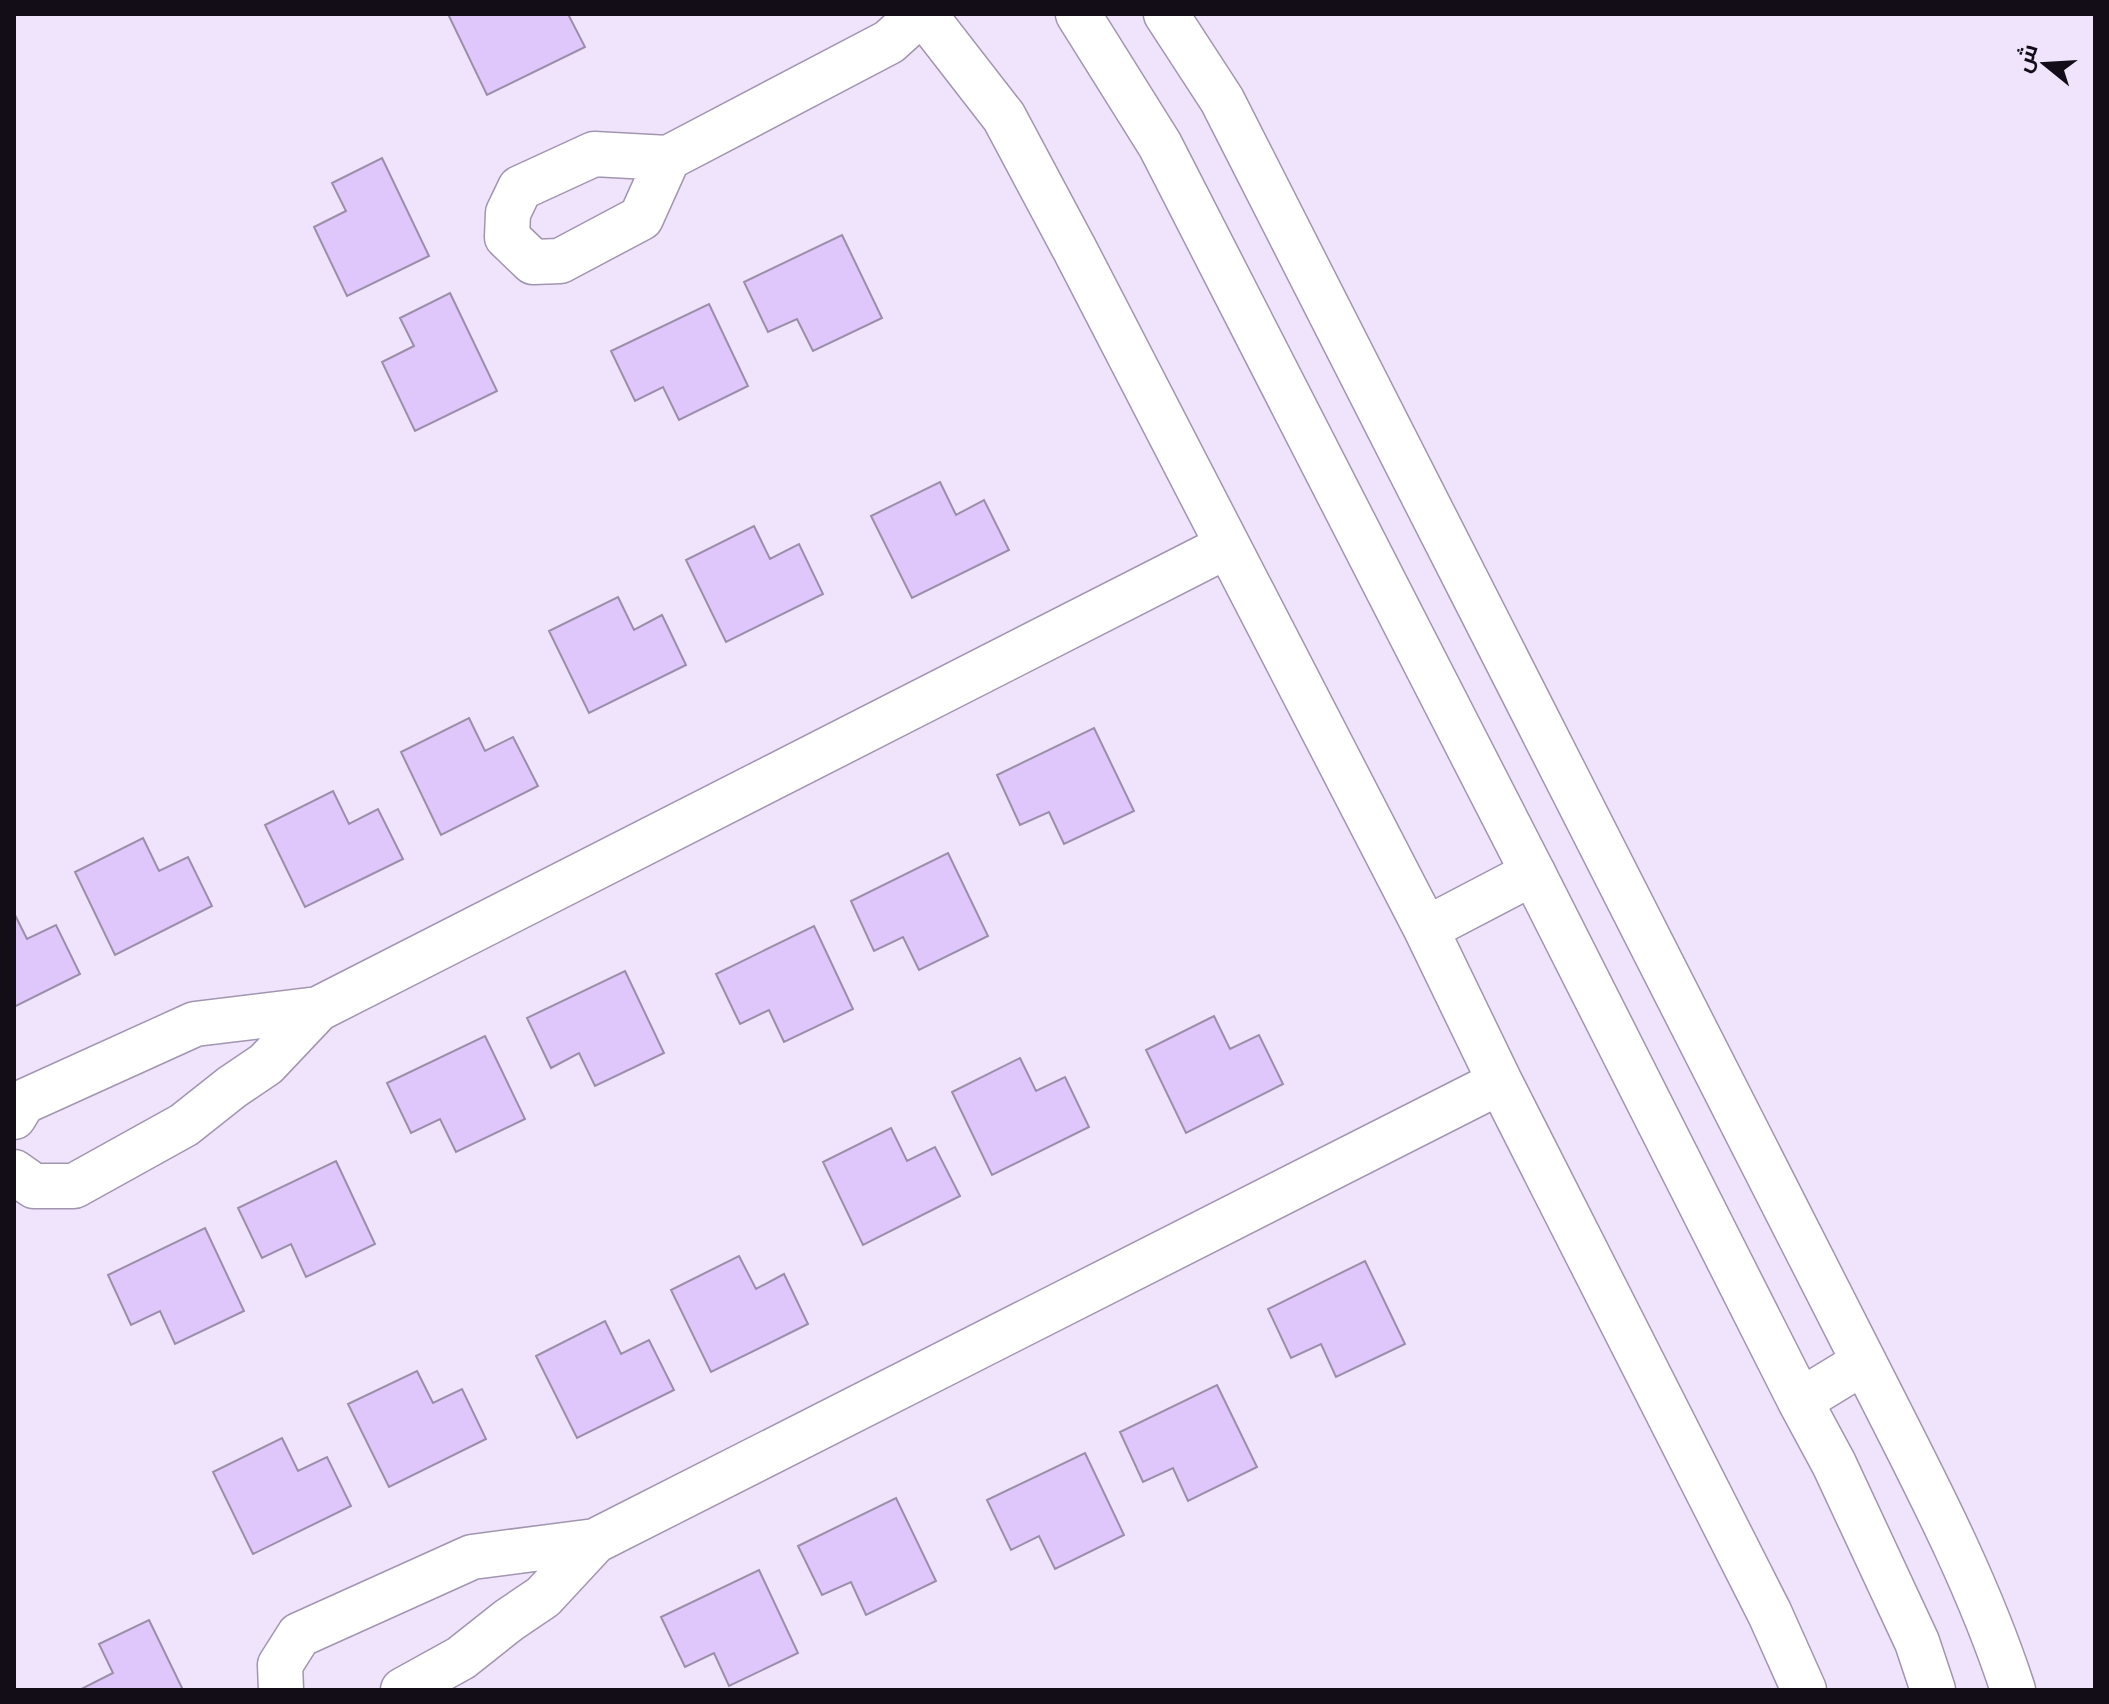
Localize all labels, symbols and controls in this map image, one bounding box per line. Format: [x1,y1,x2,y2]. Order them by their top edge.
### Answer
north arrow [2005,24,2085,104]
text: ش [2009,40,2044,76]

